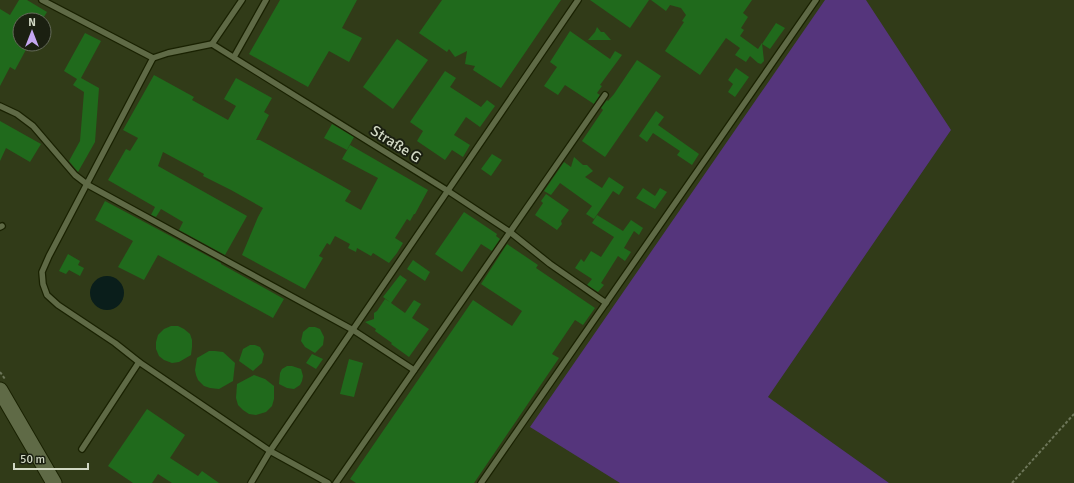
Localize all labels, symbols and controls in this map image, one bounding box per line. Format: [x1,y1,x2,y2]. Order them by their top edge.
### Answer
north arrow [12,12,52,52]
text: N [28,16,36,29]
street label: Straße G [367,121,425,167]
scale bar [14,445,88,471]
text: 50 m [20,452,45,467]

